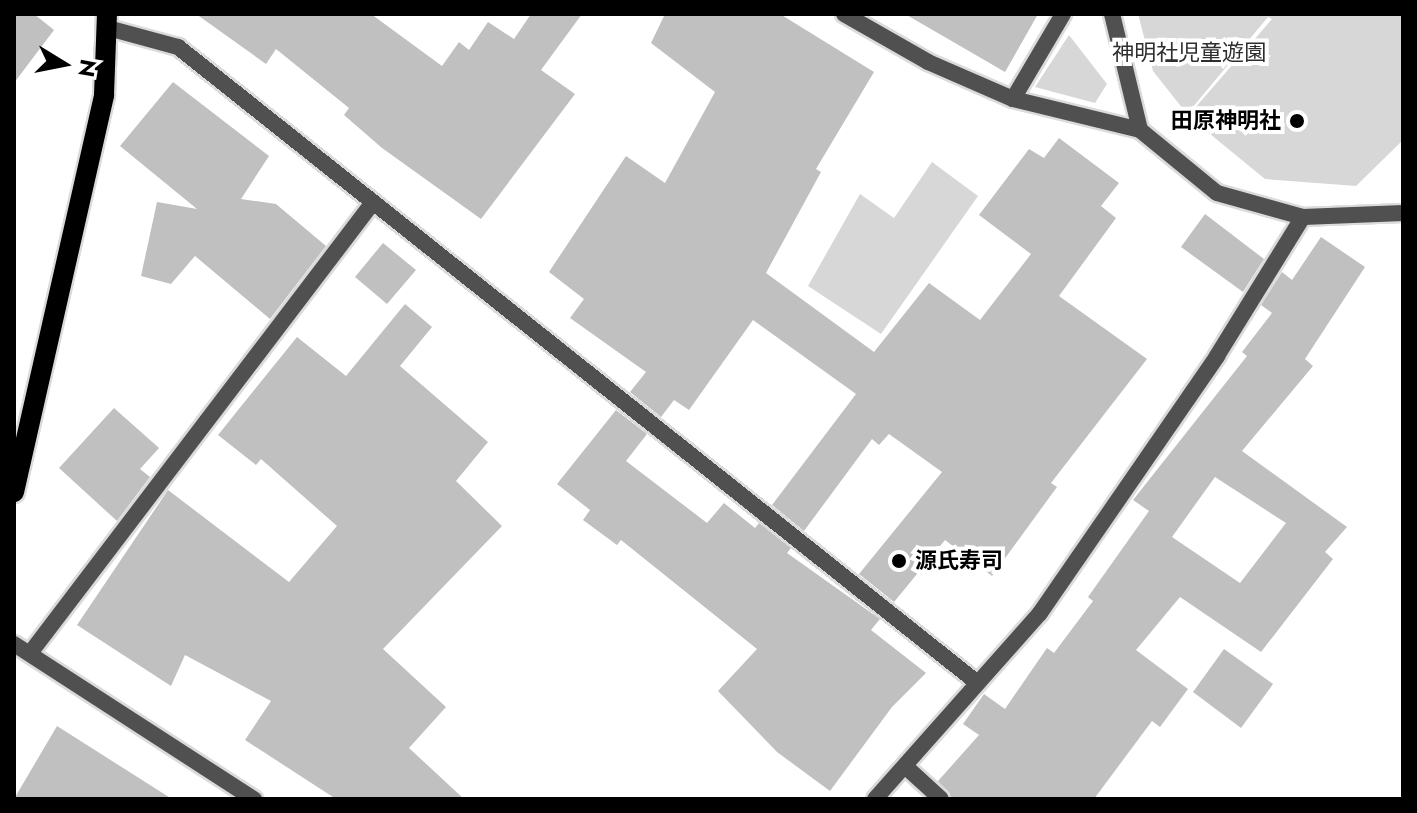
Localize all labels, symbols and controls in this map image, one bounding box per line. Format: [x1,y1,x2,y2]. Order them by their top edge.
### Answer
north arrow [24,24,104,104]
park label: 神明社児童遊園 [1112,40,1266,66]
text: N [70,57,105,80]
place label: 田原神明社 [1171,108,1281,134]
marker: 田原神明社 [1288,112,1306,130]
place label: 源氏寿司 [915,548,1003,574]
marker: 源氏寿司 [890,552,908,570]

